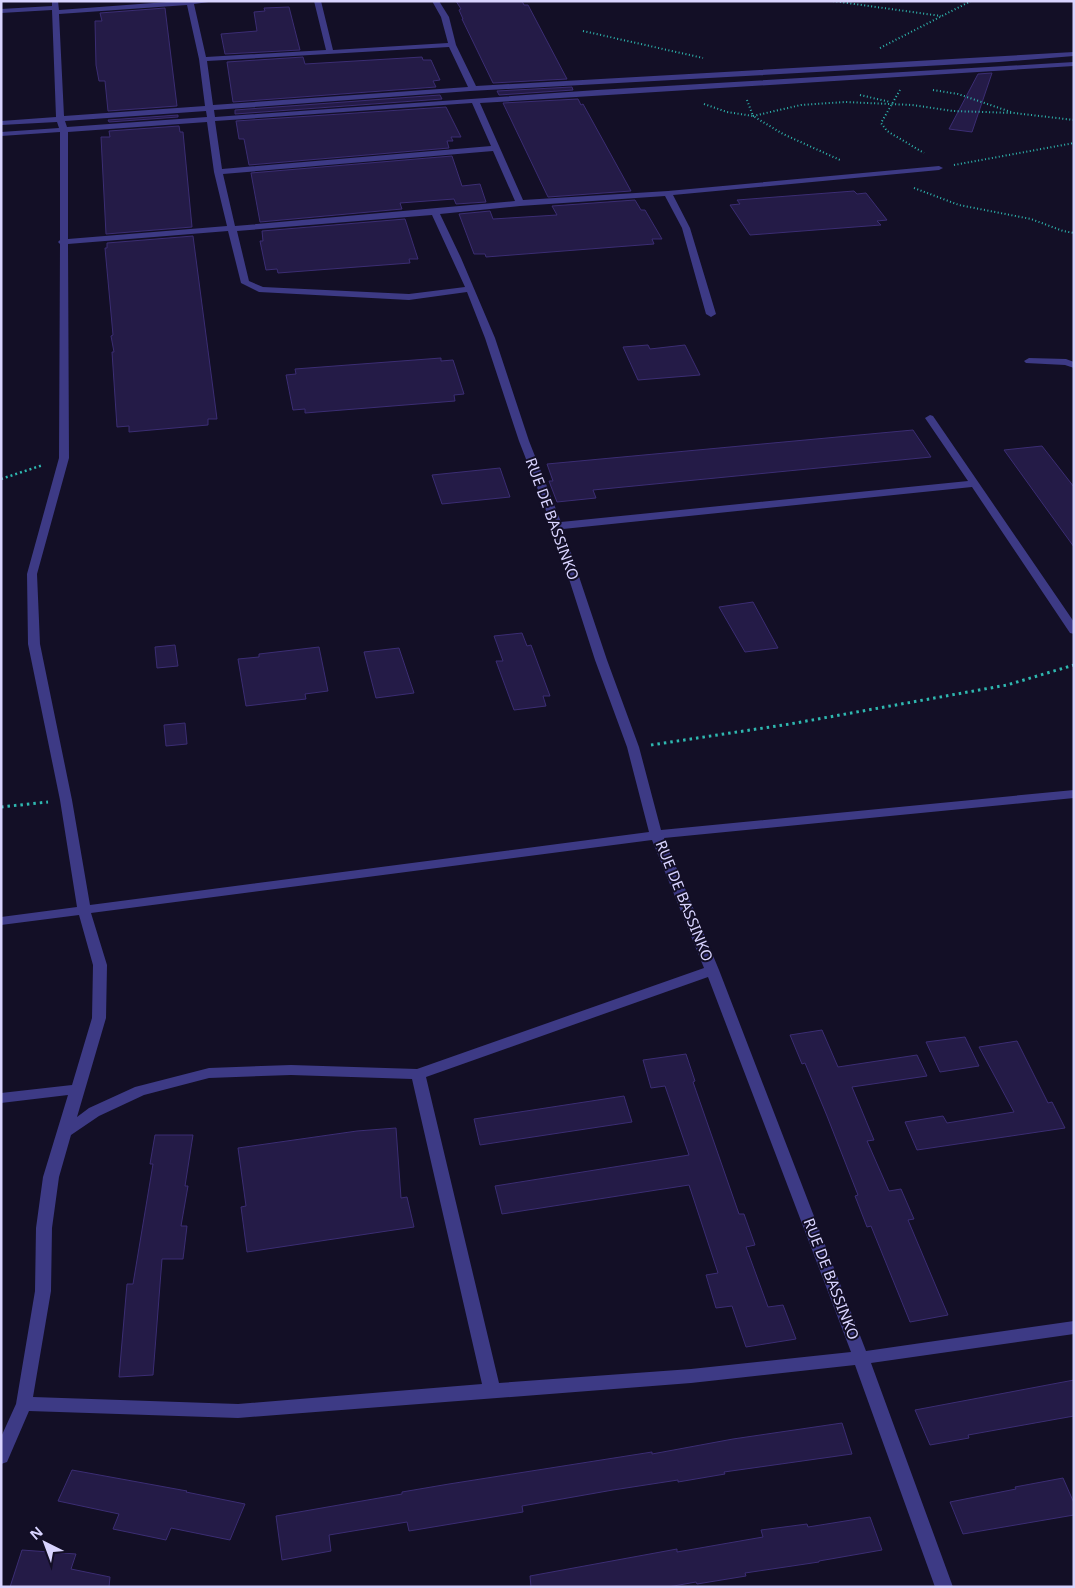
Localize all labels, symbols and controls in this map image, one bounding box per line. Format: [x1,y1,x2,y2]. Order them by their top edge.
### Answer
street label: RUE DE BASSINKO [522,455,584,583]
street label: RUE DE BASSINKO [652,837,718,964]
street label: RUE DE BASSINKO [800,1215,864,1342]
north arrow [20,1518,70,1568]
text: N [25,1522,47,1544]

